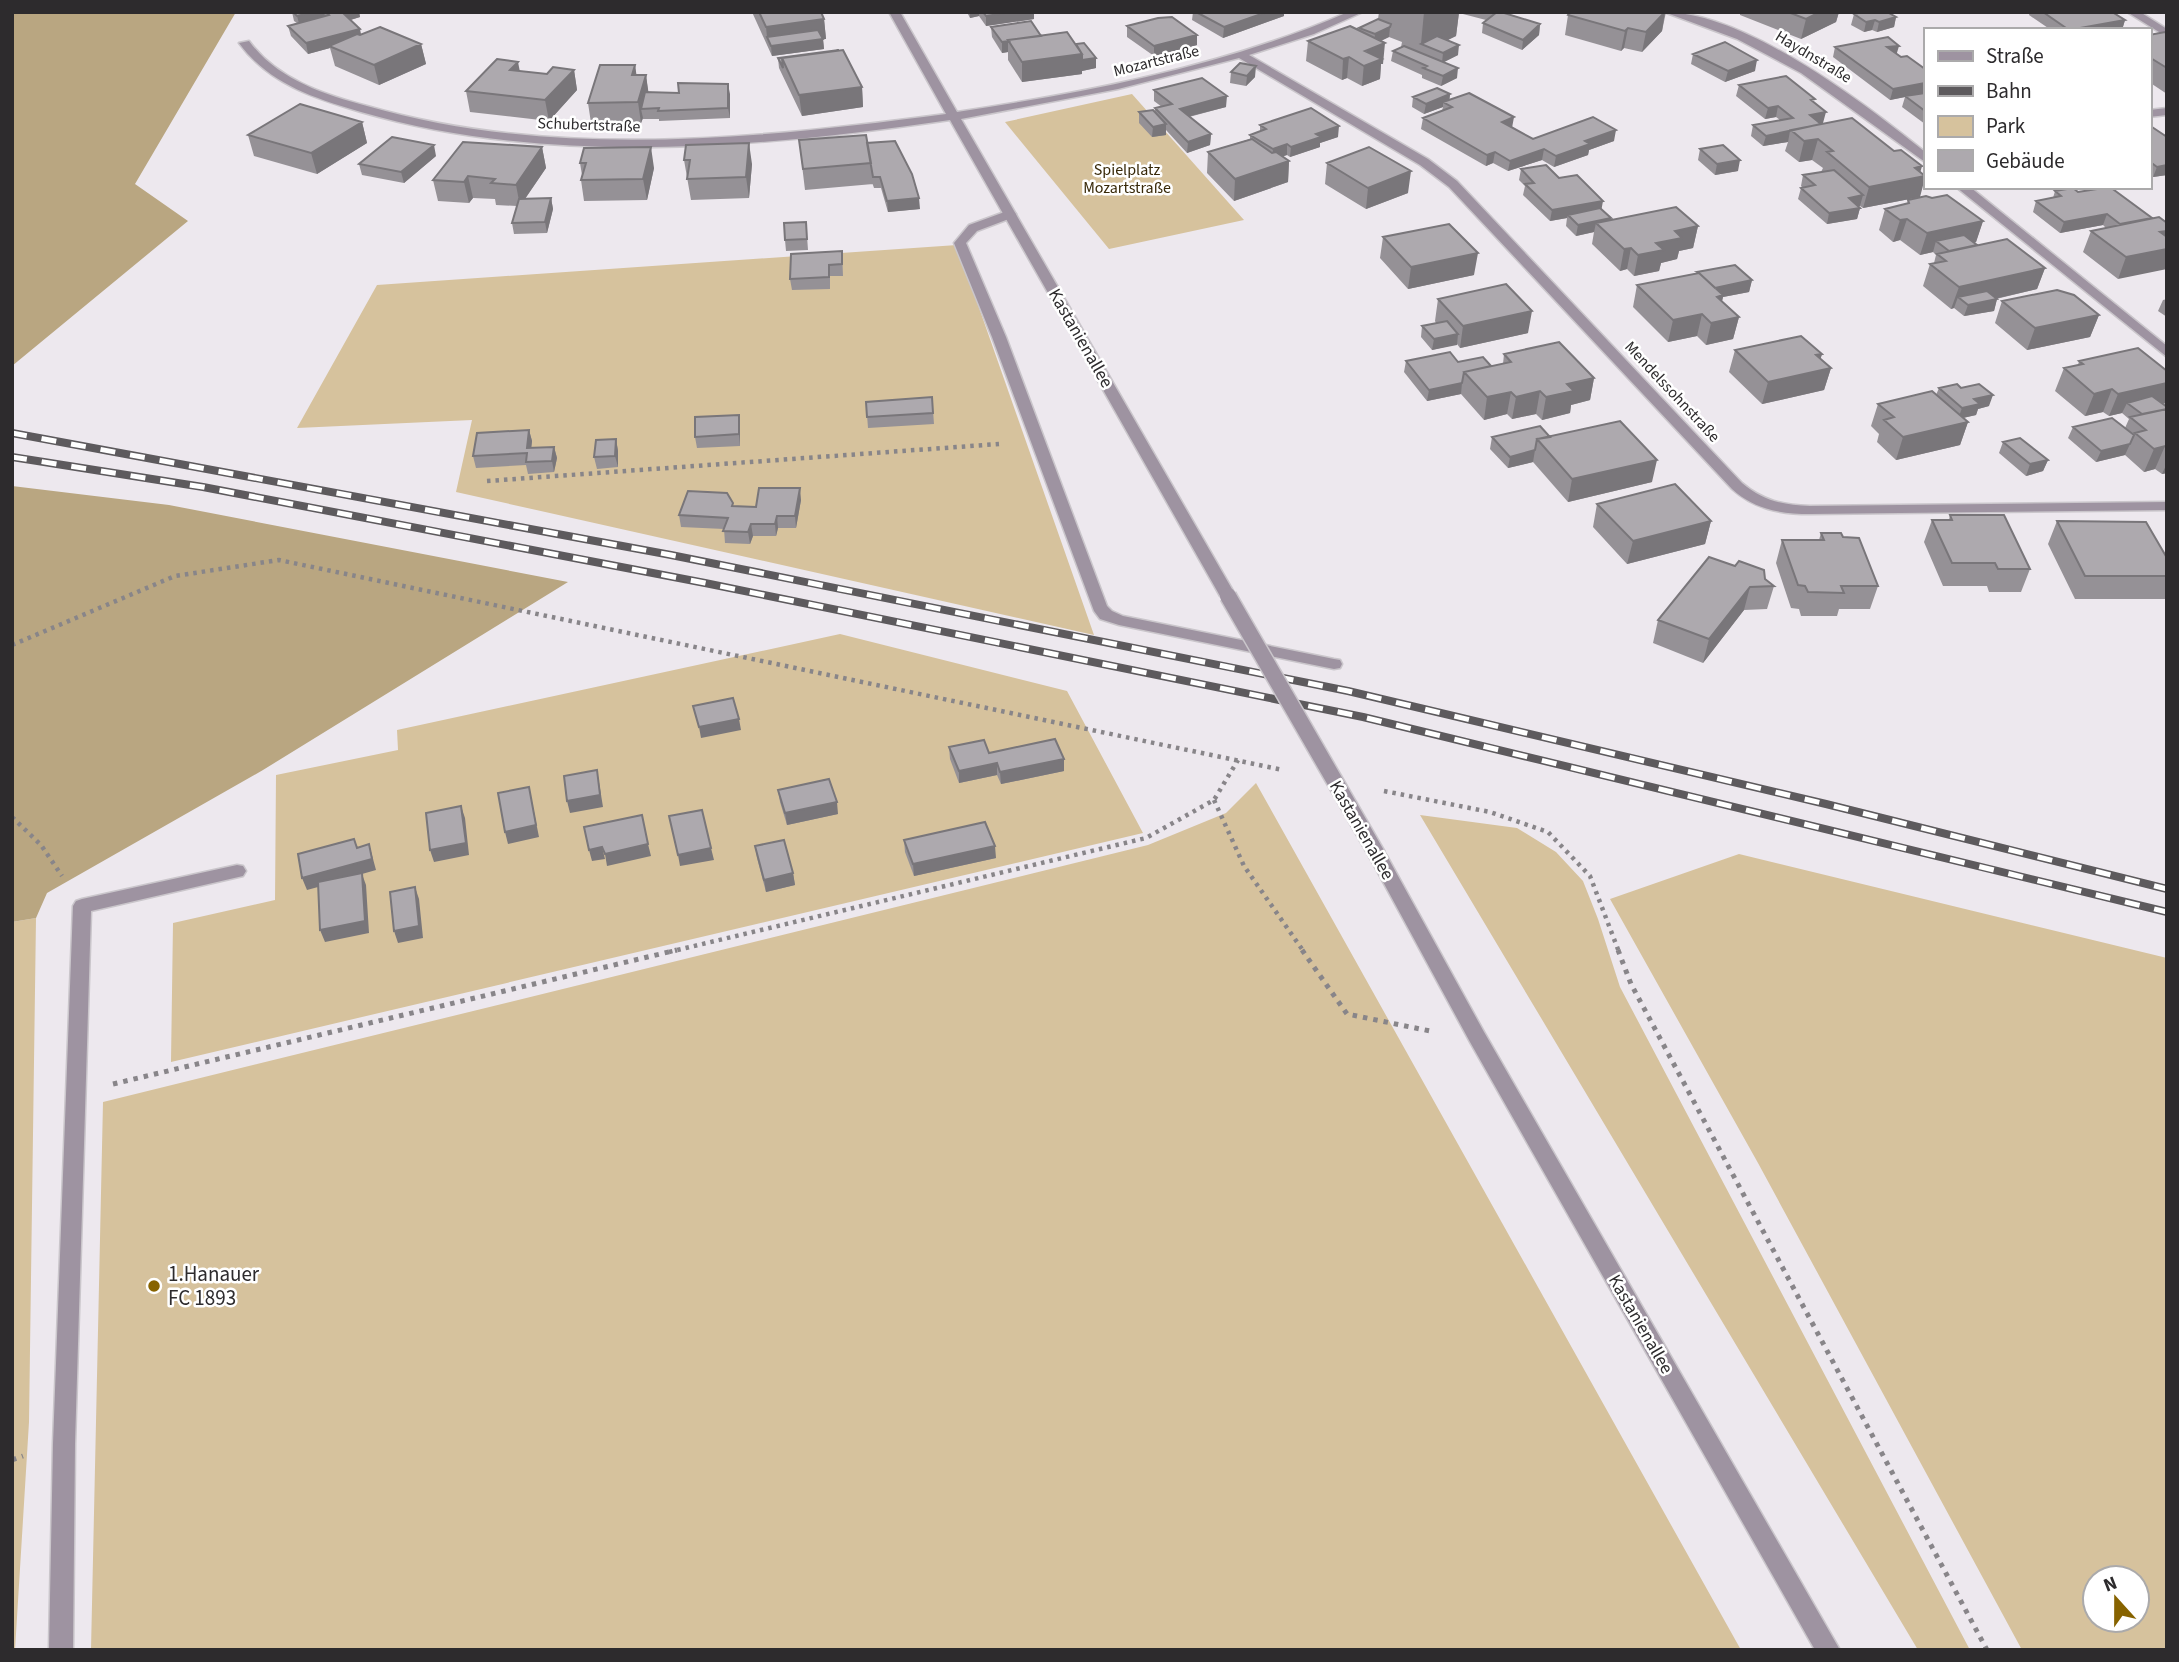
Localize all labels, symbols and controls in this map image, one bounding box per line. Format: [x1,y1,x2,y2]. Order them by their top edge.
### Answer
street label: Haydnstraße [1771,25,1856,88]
legend [1924,28,2151,189]
street label: Mozartstraße [1111,40,1202,82]
text: Straße [1986,41,2044,71]
text: Bahn [1986,76,2032,106]
text: Park [1986,111,2026,141]
street label: Schubertstraße [537,112,641,138]
text: Gebäude [1986,146,2065,176]
park label: Spielplatz Mozartstraße [1083,159,1171,199]
street label: Kastanienallee [1042,284,1119,392]
street label: Mendelssohnstraße [1620,336,1725,447]
street label: Kastanienallee [1323,776,1400,884]
place label: 1.Hanauer FC 1893 [168,1259,260,1313]
street label: Kastanienallee [1602,1270,1679,1378]
marker: 1.Hanauer FC 1893 [146,1278,162,1294]
north arrow [2081,1564,2151,1634]
text: N [2100,1570,2121,1599]

